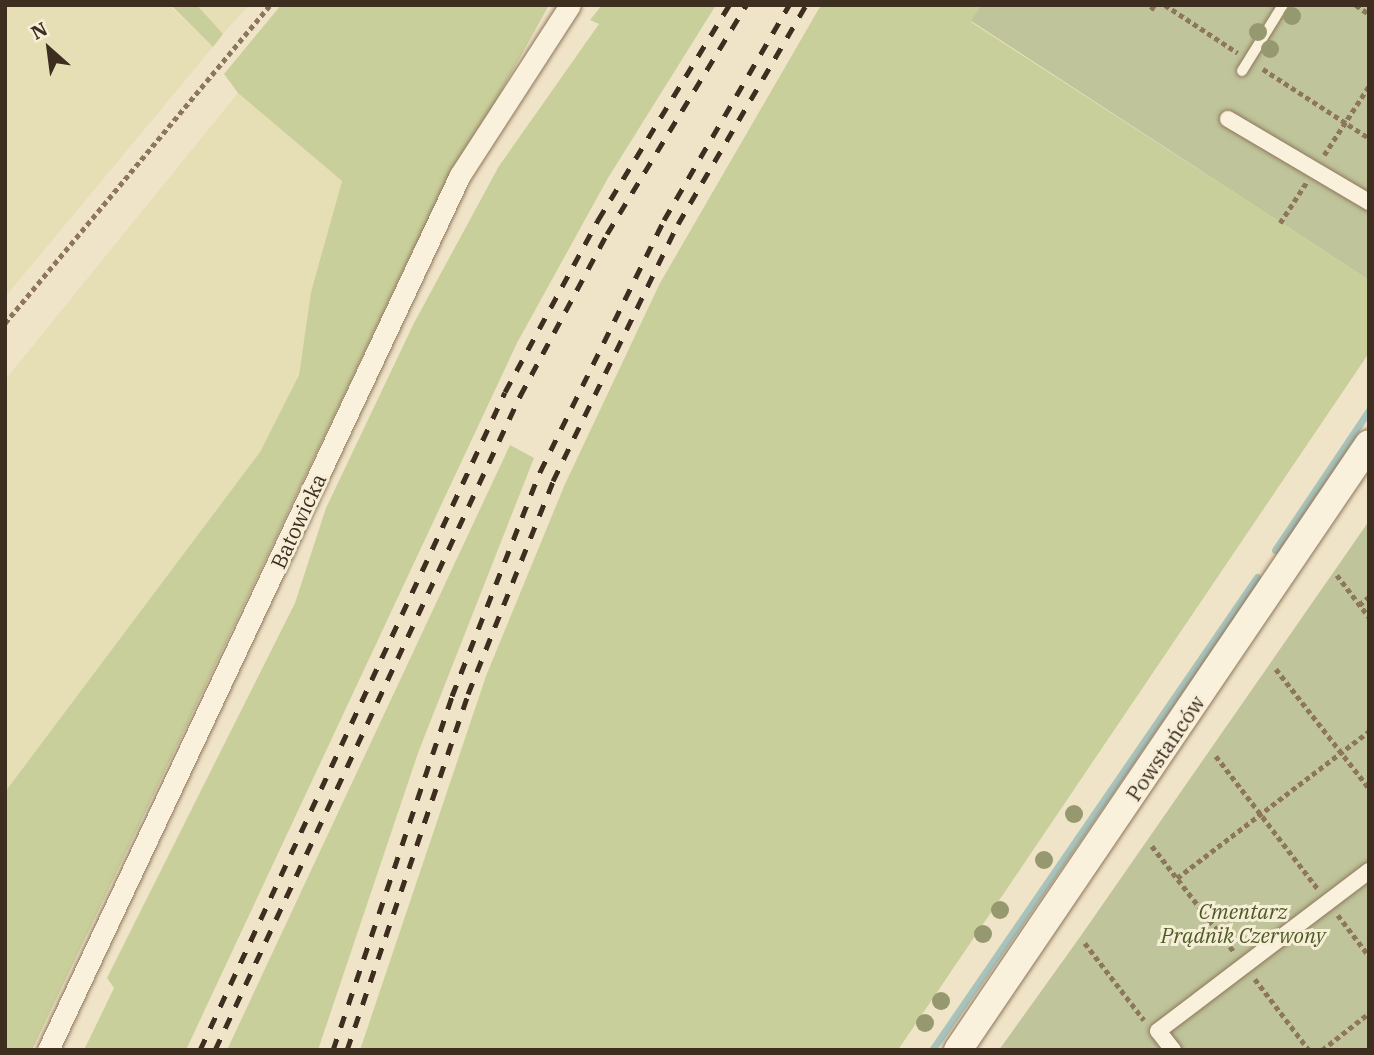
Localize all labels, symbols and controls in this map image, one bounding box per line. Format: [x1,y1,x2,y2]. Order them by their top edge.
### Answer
north arrow [14,14,84,84]
text: N [27,16,51,45]
street label: Batowicka [265,469,331,573]
street label: Powstańców [1121,691,1209,805]
park label: Cmentarz Prądnik Czerwony [1161,898,1325,948]

